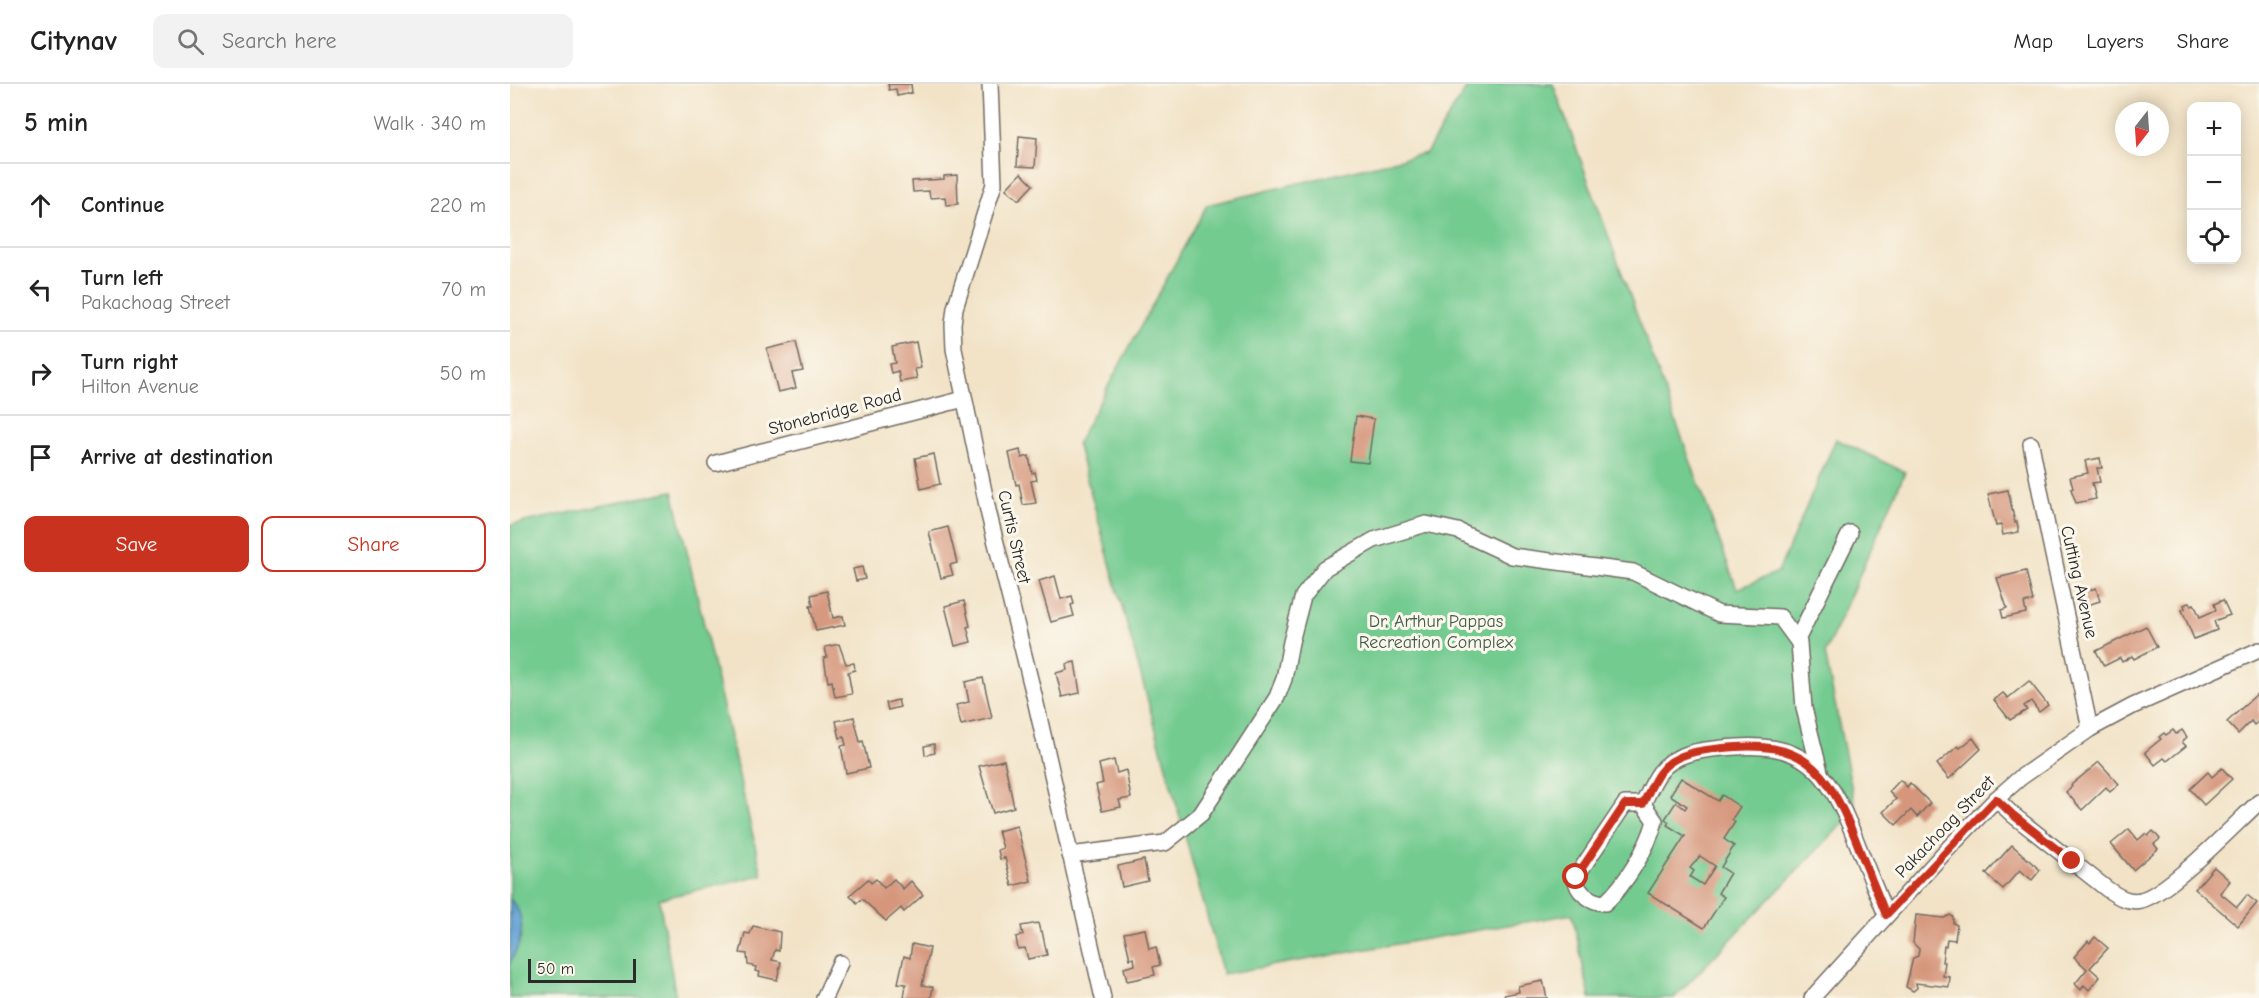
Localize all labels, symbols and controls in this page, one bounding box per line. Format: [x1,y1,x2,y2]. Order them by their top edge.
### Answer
search box [153,14,573,68]
text: Citynav [30,25,117,57]
icon: search [174,25,207,58]
text: Search here [222,28,336,54]
text: Map [2014,29,2053,53]
text: Layers [2086,29,2144,53]
text: Share [2177,29,2229,53]
north arrow [2115,102,2169,156]
map controls [2187,102,2241,264]
button: + [2187,102,2241,156]
text: 5 min [24,108,88,138]
text: Walk · 340 m [374,112,486,135]
button: − [2187,156,2241,210]
icon: ahead [24,189,57,222]
text: Continue [81,192,164,218]
text: 220 m [430,194,486,217]
button: locate [2187,210,2241,264]
text: Turn left [81,265,163,291]
icon: left [24,273,57,306]
text: 70 m [441,278,486,301]
text: Pakachoag Street [81,291,230,314]
text: Turn right [81,349,178,375]
icon: right [24,357,57,390]
text: 50 m [440,362,486,385]
text: Hilton Avenue [81,375,199,398]
street label: Stonebridge Road [766,384,904,440]
icon: arrive [24,441,57,474]
text: Arrive at destination [81,444,273,470]
street label: Curtis Street [993,488,1035,587]
button: Save [24,516,249,572]
button: Share [261,516,486,572]
street label: Cutting Avenue [2056,524,2102,640]
park label: Dr. Arthur Pappas Recreation Complex [1359,611,1514,653]
street label: Pakachoag Street [1891,771,2000,882]
route end [2058,847,2084,873]
route start [1562,863,1588,889]
scale bar [528,956,636,984]
text: 50 m [537,960,574,978]

